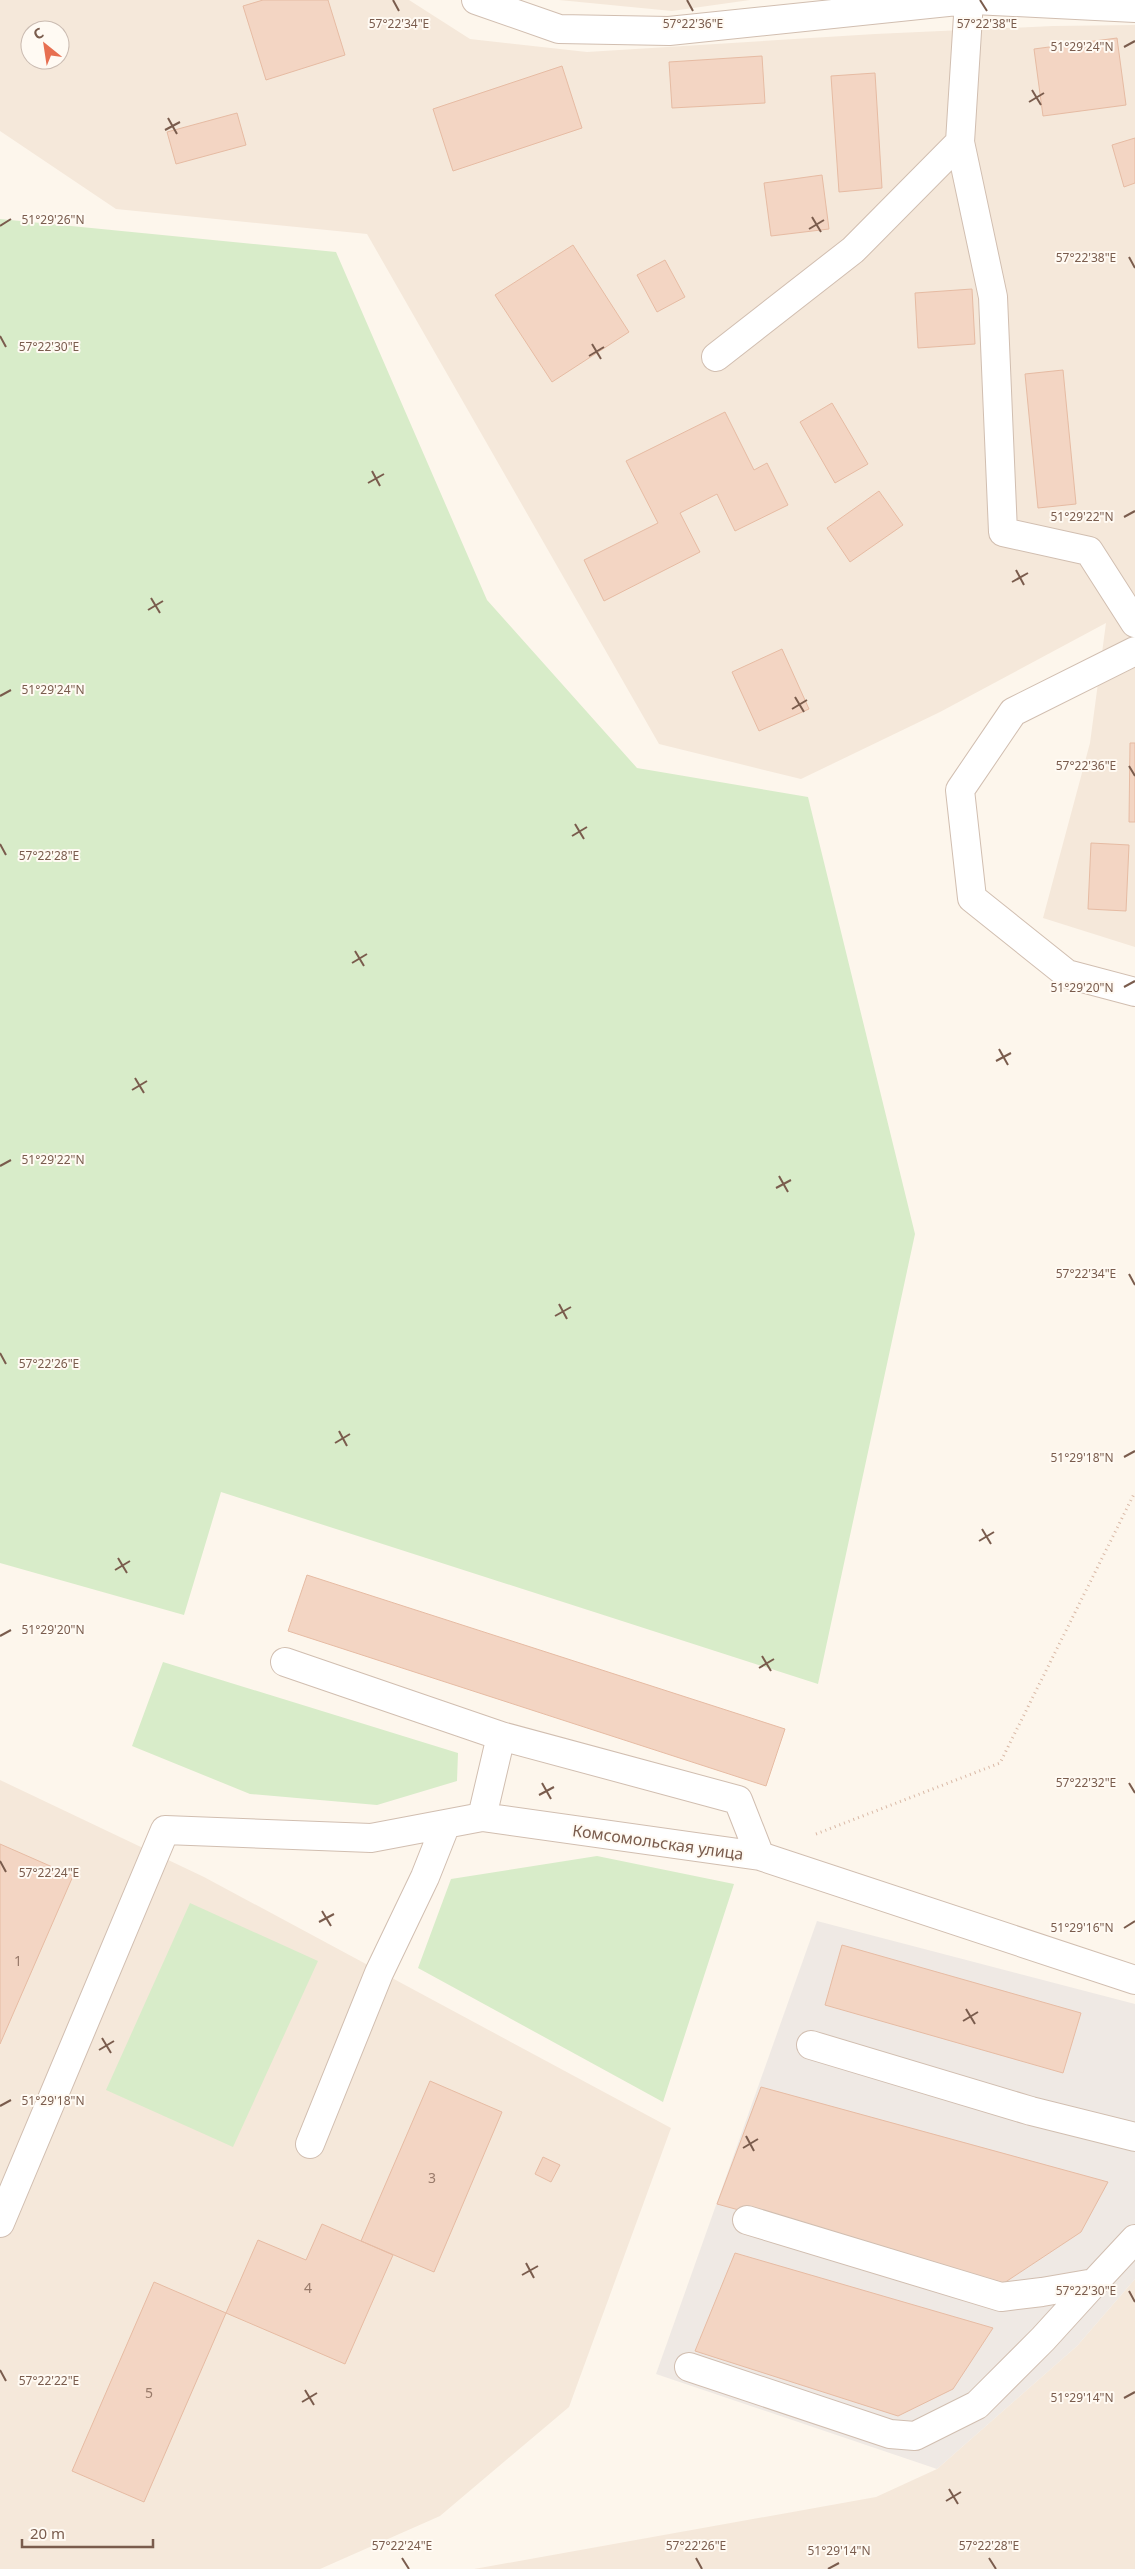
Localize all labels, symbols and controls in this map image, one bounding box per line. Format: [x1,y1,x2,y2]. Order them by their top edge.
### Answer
text: 57°22'34"E [369,15,429,32]
text: 57°22'36"E [663,15,723,32]
text: 57°22'38"E [957,15,1017,32]
north arrow [20,20,70,70]
text: С [30,23,47,44]
text: 51°29'24"N [1050,38,1114,55]
text: 51°29'26"N [21,211,85,228]
text: 57°22'38"E [1056,249,1116,266]
text: 57°22'30"E [19,338,79,355]
text: 51°29'22"N [1050,508,1114,525]
text: 51°29'24"N [21,681,85,698]
text: 57°22'36"E [1056,757,1116,774]
text: 57°22'28"E [19,847,79,864]
text: 51°29'20"N [1050,979,1114,996]
text: 51°29'22"N [21,1151,85,1168]
text: 57°22'34"E [1056,1265,1116,1282]
text: 57°22'26"E [19,1355,79,1372]
text: 51°29'18"N [1050,1449,1114,1466]
text: 51°29'20"N [21,1621,85,1638]
text: 57°22'32"E [1056,1774,1116,1791]
street label: Комсомольская улица [571,1819,745,1865]
text: 57°22'24"E [19,1864,79,1881]
text: 51°29'16"N [1050,1919,1114,1936]
house number: 1 [14,1951,22,1970]
text: 51°29'18"N [21,2092,85,2109]
house number: 3 [428,2168,436,2187]
house number: 4 [304,2278,312,2297]
text: 57°22'30"E [1056,2282,1116,2299]
text: 57°22'22"E [19,2372,79,2389]
house number: 5 [145,2383,153,2402]
text: 51°29'14"N [1050,2389,1114,2406]
scale bar [22,2516,154,2548]
text: 20 m [30,2523,65,2543]
text: 57°22'24"E [372,2537,432,2554]
text: 57°22'26"E [666,2537,726,2554]
text: 57°22'28"E [959,2537,1019,2554]
text: 51°29'14"N [807,2542,871,2559]

